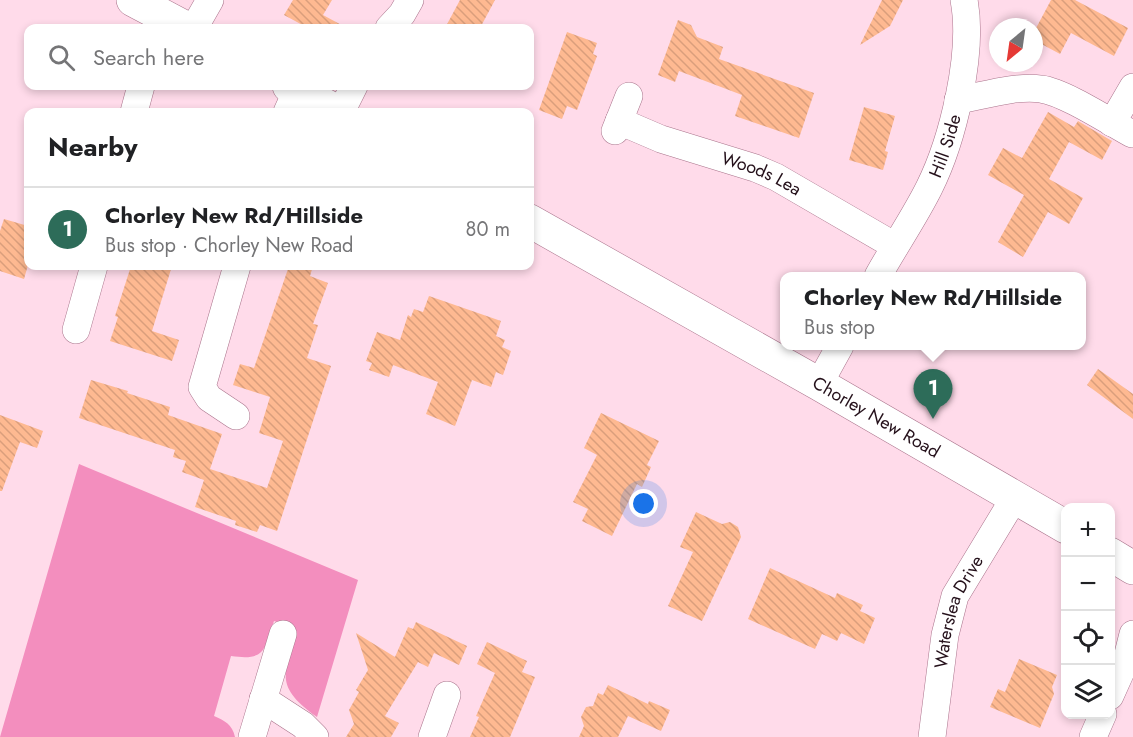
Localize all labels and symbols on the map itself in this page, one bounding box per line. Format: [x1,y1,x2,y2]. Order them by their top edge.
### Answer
north arrow [989,18,1043,72]
street label: Hill Side [922,111,968,182]
street label: Woods Lea [718,145,806,202]
street label: Chorley New Road [808,370,945,464]
pin: 1 [914,370,952,419]
your location [629,489,658,518]
street label: Waterslea Drive [928,550,990,670]

